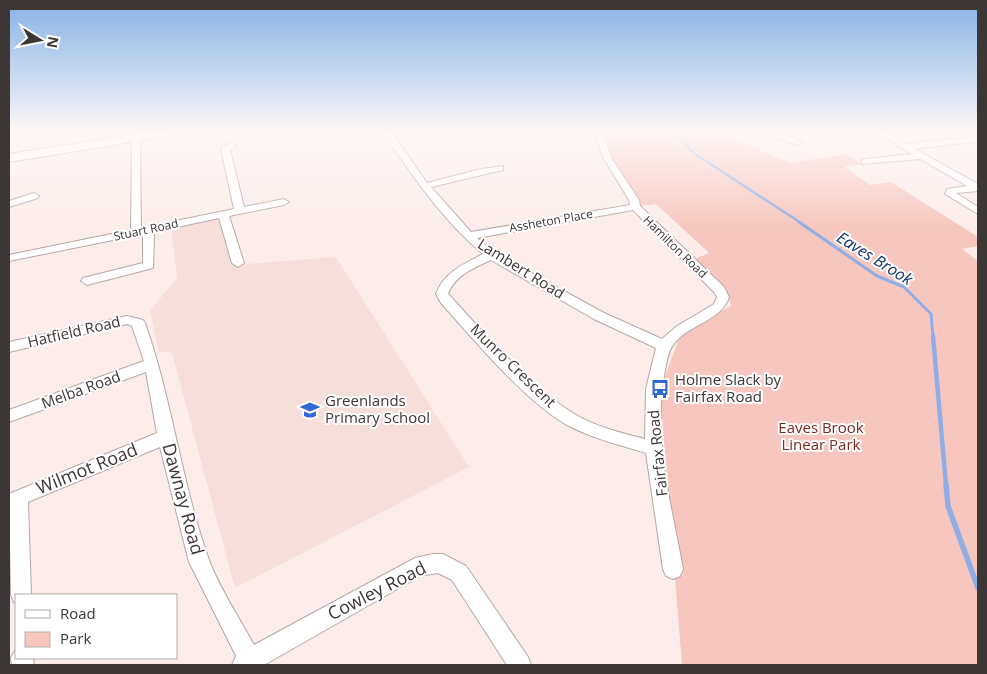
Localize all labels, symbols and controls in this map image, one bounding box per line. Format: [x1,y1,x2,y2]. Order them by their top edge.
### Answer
north arrow [15,15,65,65]
text: N [43,35,64,50]
street label: Assheton Place [508,205,594,236]
street label: Hamilton Road [639,212,711,282]
street label: Stuart Road [112,214,180,245]
water label: Eaves Brook [833,226,918,291]
street label: Lambert Road [474,233,569,303]
street label: Hatfield Road [25,311,122,351]
street label: Munro Crescent [466,319,561,411]
street label: Melba Road [38,365,123,413]
place label: Holme Slack by Fairfax Road [675,369,782,406]
bus stop icon: Holme Slack by Fairfax Road [649,378,671,400]
place label: Greenlands Primary School [325,390,430,427]
school or university icon: Greenlands Primary School [299,399,321,421]
street label: Fairfax Road [643,409,671,497]
park label: Eaves Brook Linear Park [778,417,864,454]
street label: Wilmot Road [32,437,141,499]
street label: Dawnay Road [158,440,210,557]
street label: Cowley Road [323,555,430,625]
legend [15,594,178,659]
text: Road [60,603,96,623]
text: Park [60,628,91,648]

